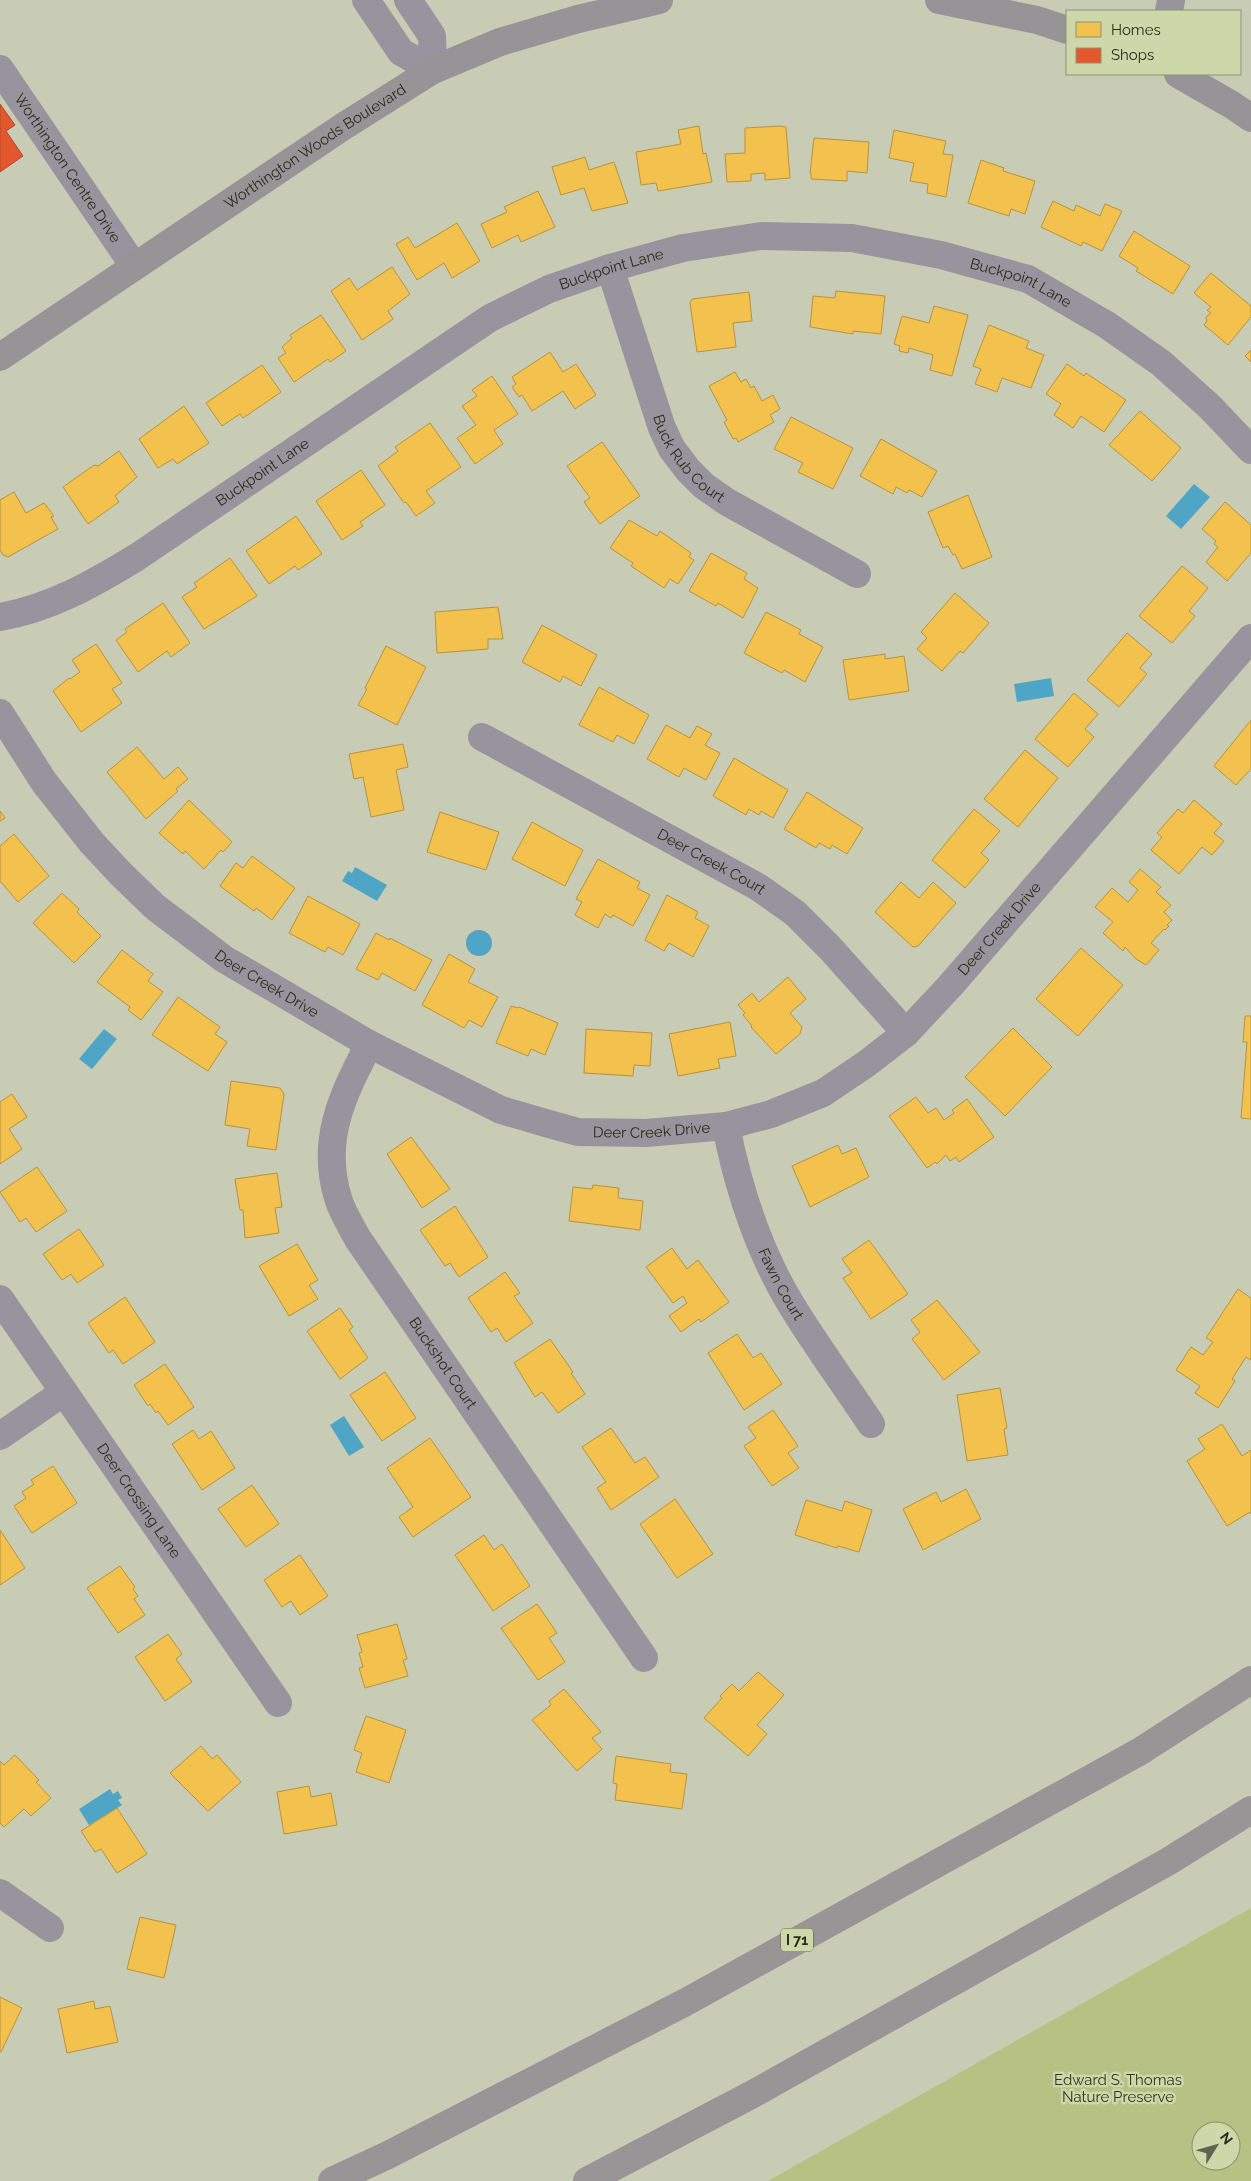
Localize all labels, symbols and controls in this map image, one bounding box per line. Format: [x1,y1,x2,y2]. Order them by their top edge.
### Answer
legend [1066,10,1241,75]
text: Homes [1111,21,1161,39]
text: Shops [1111,46,1154,64]
street label: Worthington Woods Boulevard [221,80,409,213]
street label: Worthington Centre Drive [10,90,125,247]
street label: Buckpoint Lane [557,245,666,294]
street label: Buckpoint Lane [968,254,1075,311]
street label: Buck Rub Court [649,412,728,507]
street label: Buckpoint Lane [212,434,313,510]
street label: Deer Creek Court [654,825,769,898]
street label: Deer Creek Drive [954,878,1045,979]
street label: Deer Creek Drive [211,946,322,1022]
street label: Deer Creek Drive [593,1118,711,1142]
street label: Fawn Court [754,1245,807,1323]
street label: Buckshot Court [405,1314,480,1413]
street label: Deer Crossing Lane [93,1440,185,1562]
road number: I 71 [781,1928,813,1952]
park label: Edward S. Thomas Nature Preserve [1054,2071,1182,2106]
north arrow [1191,2121,1241,2171]
text: N [1217,2129,1236,2147]

